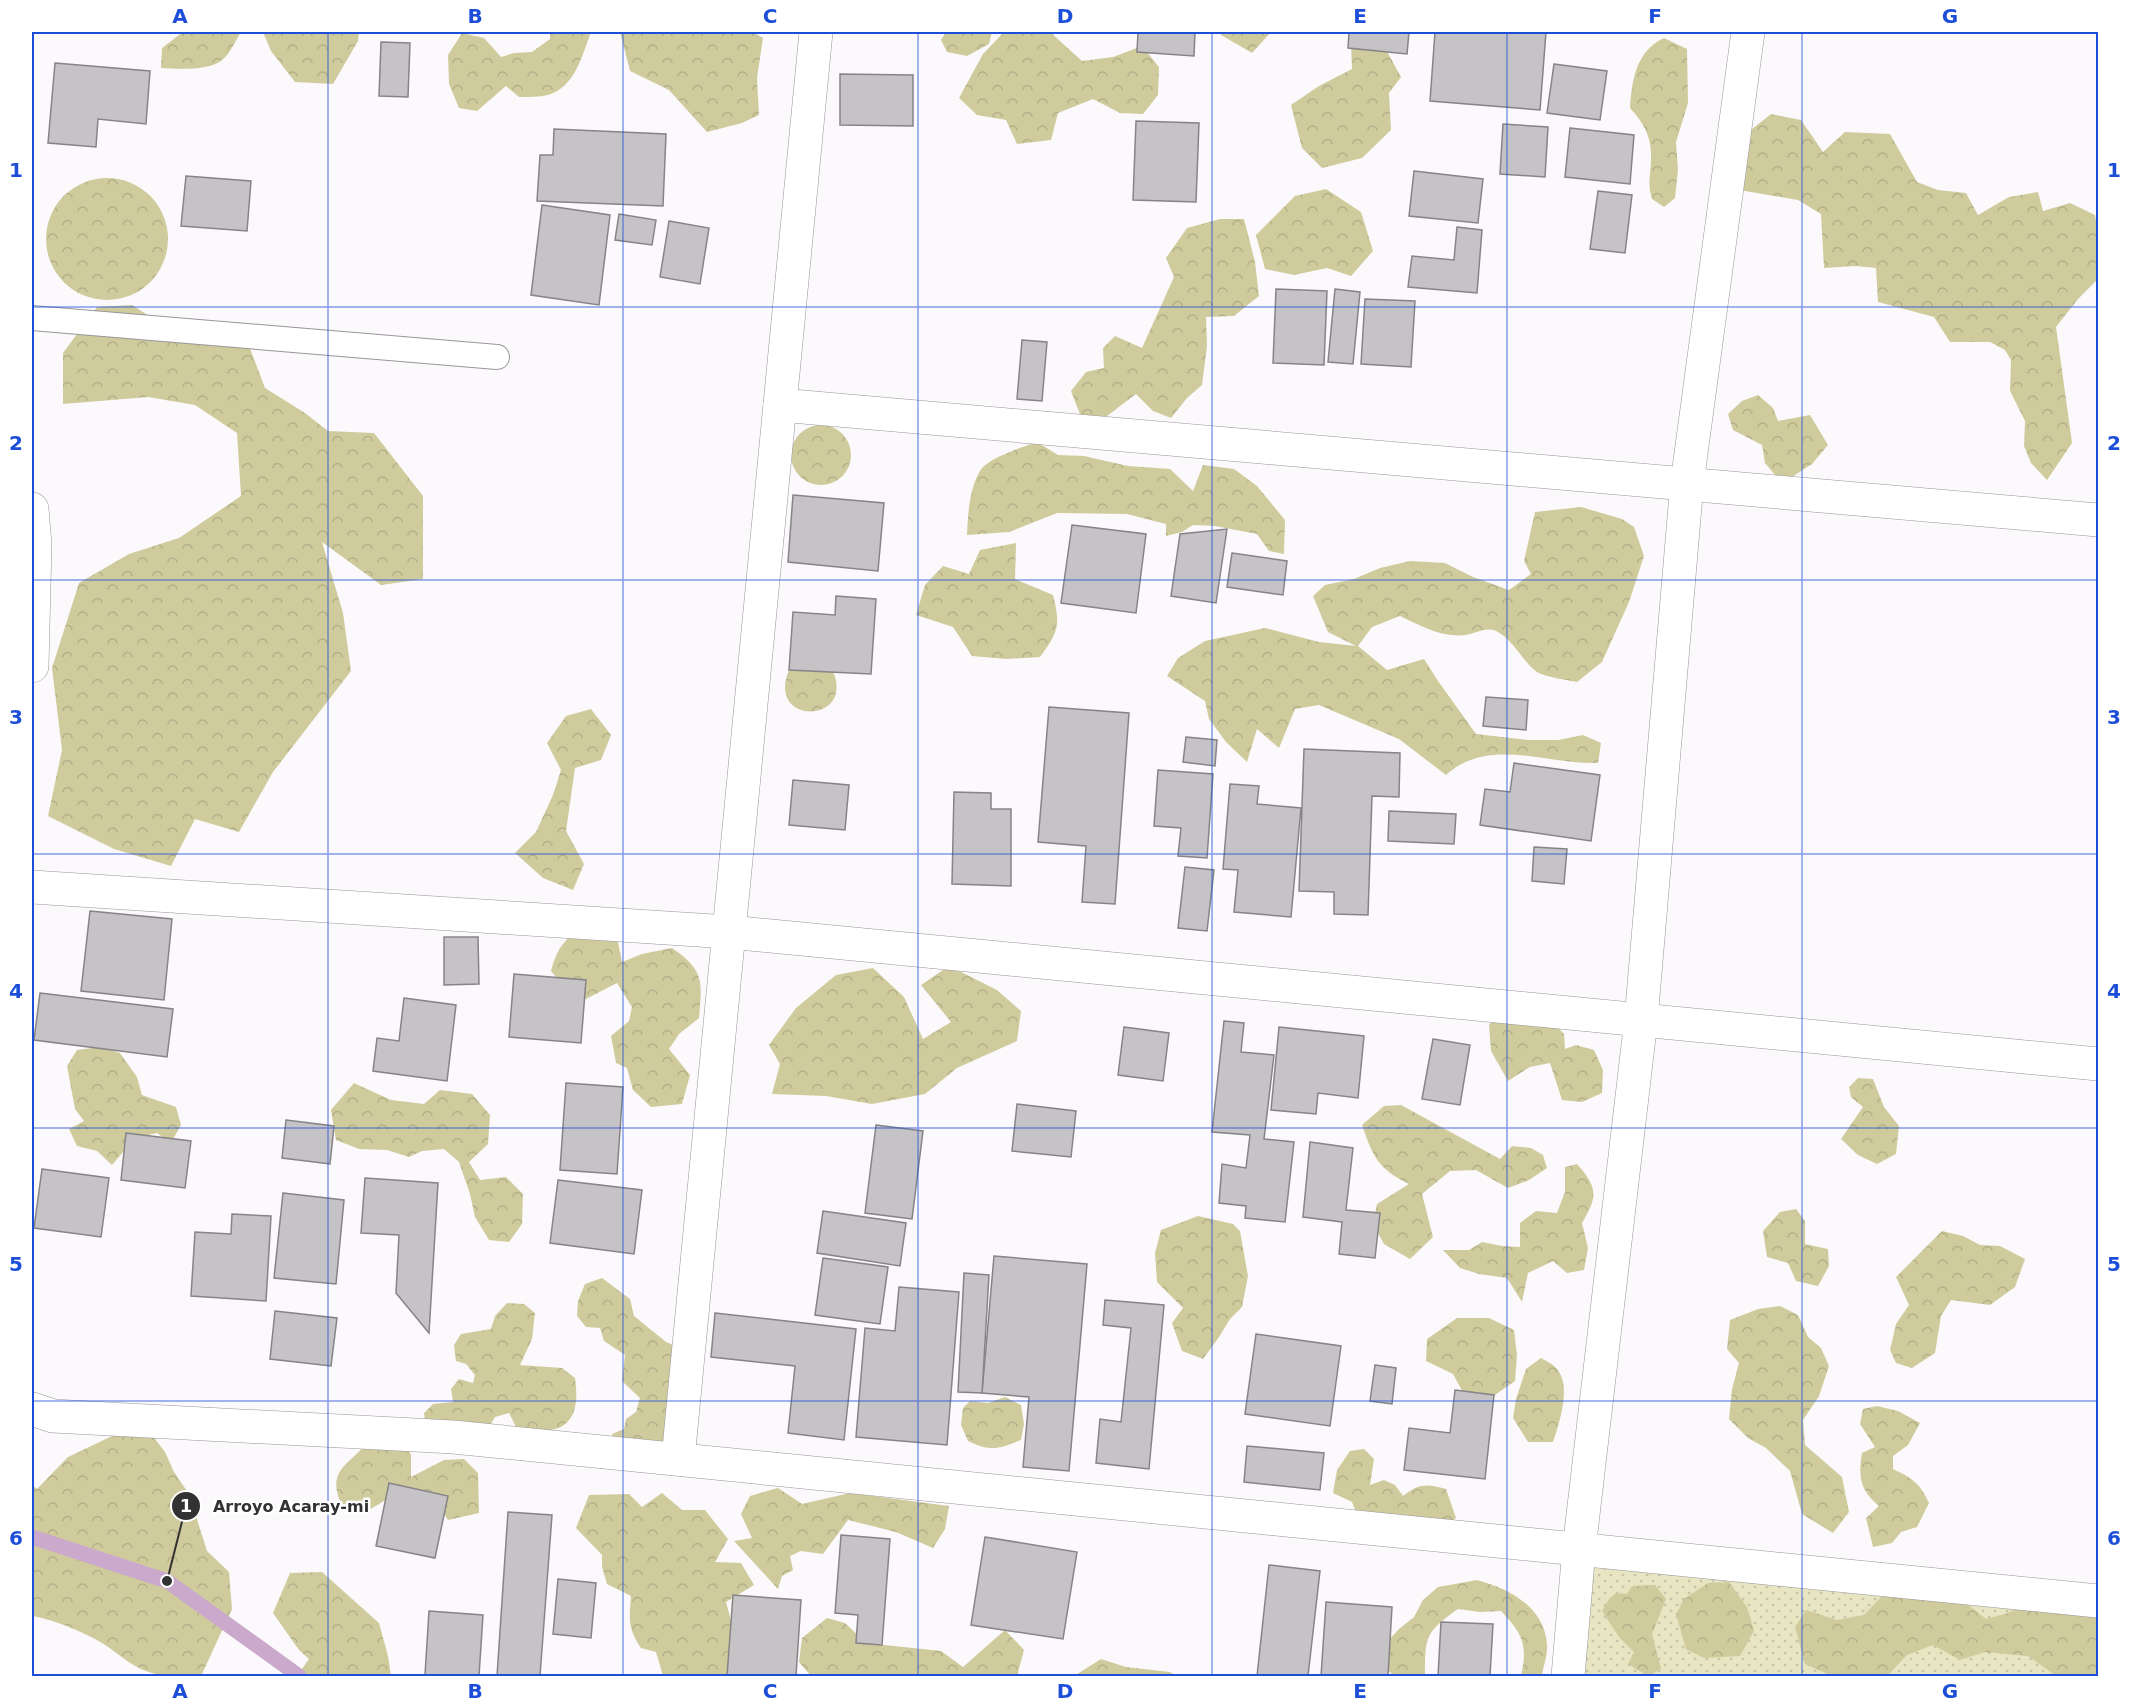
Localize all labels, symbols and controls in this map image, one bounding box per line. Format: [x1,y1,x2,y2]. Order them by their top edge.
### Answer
text: A [172,4,188,28]
text: B [467,4,483,28]
text: C [763,4,777,28]
text: D [1057,4,1073,28]
text: E [1353,4,1367,28]
text: F [1648,4,1662,28]
text: G [1942,4,1958,28]
text: 1 [9,158,23,182]
text: 1 [2107,158,2121,182]
text: 2 [9,431,23,455]
text: 2 [2107,431,2121,455]
text: 3 [9,705,23,729]
text: 3 [2107,705,2121,729]
text: 4 [9,979,23,1003]
text: 4 [2107,979,2121,1003]
text: 5 [9,1252,23,1276]
text: 5 [2107,1252,2121,1276]
callout: Arroyo Acaray-mi [171,1489,381,1523]
text: 1 [180,1495,192,1516]
text: Arroyo Acaray-mi [213,1497,369,1516]
text: 6 [9,1526,23,1550]
text: 6 [2107,1526,2121,1550]
text: A [172,1679,188,1703]
text: B [467,1679,483,1703]
text: C [763,1679,777,1703]
text: D [1057,1679,1073,1703]
text: E [1353,1679,1367,1703]
text: F [1648,1679,1662,1703]
text: G [1942,1679,1958,1703]

